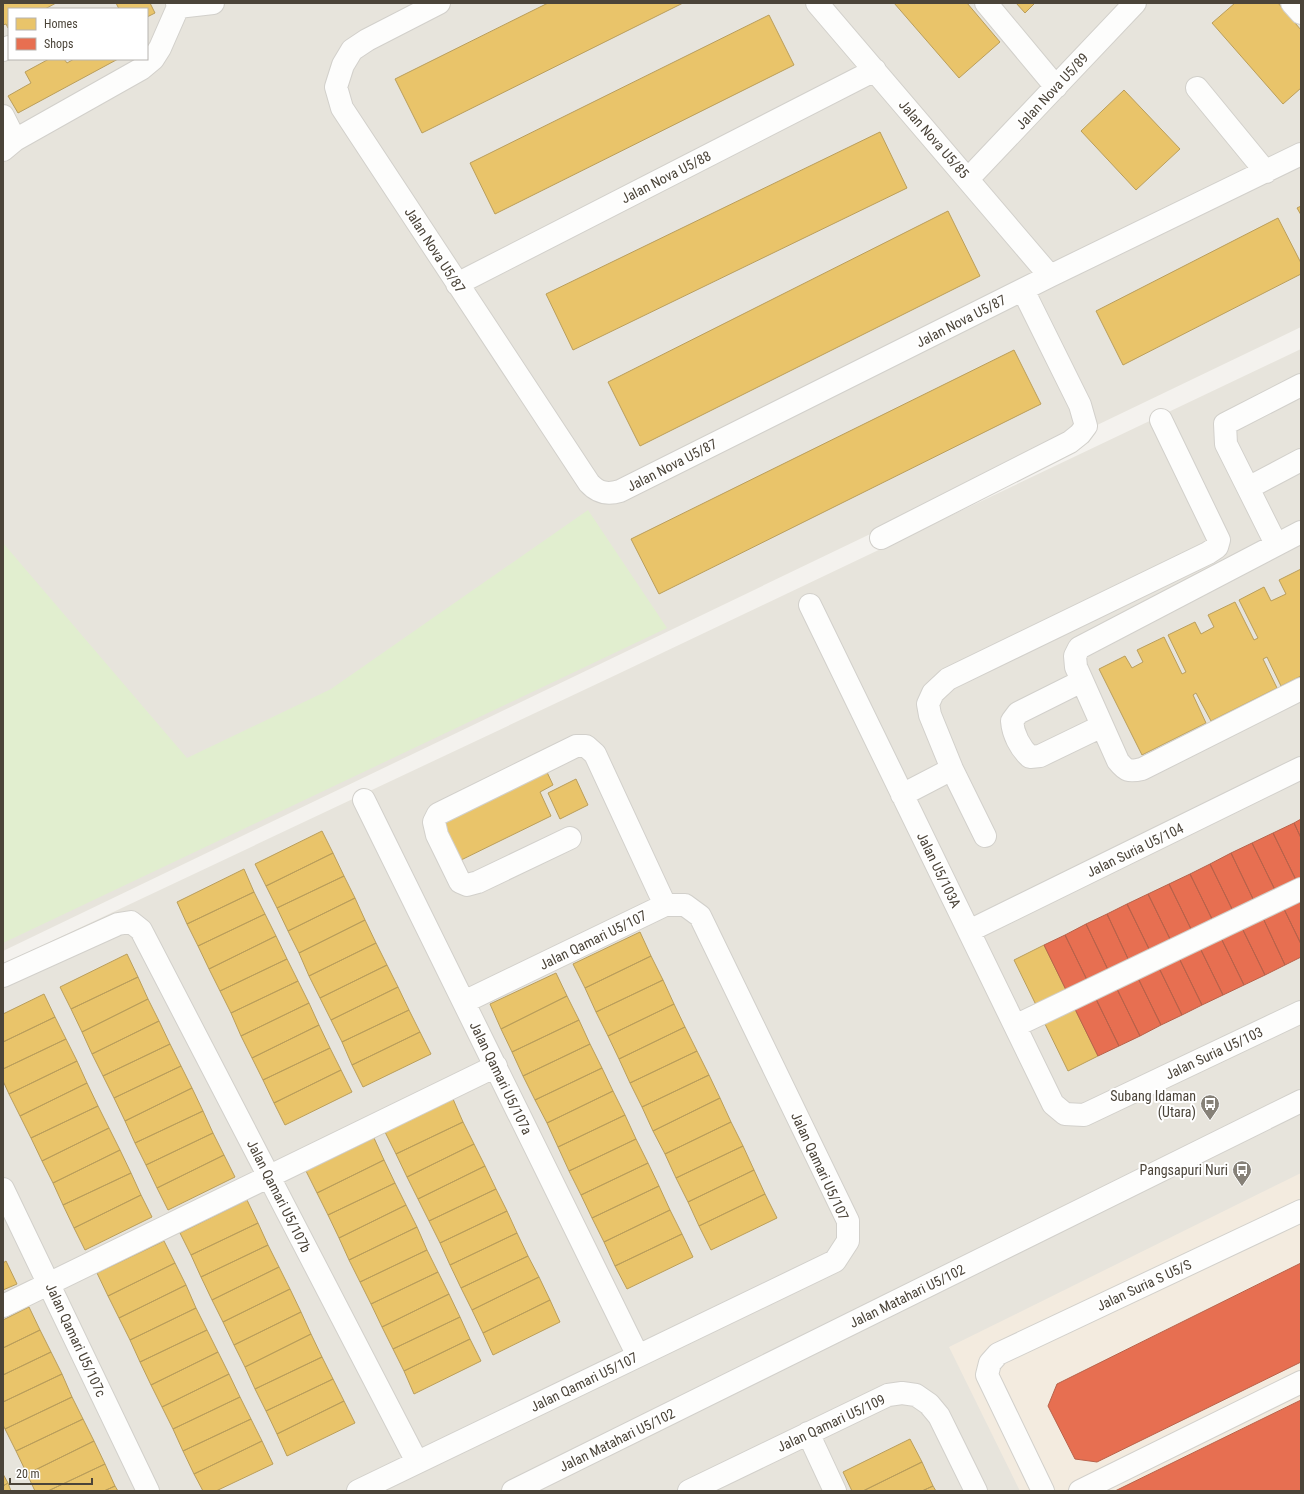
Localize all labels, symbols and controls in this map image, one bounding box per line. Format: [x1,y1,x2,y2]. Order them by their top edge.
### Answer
legend [8,8,148,60]
text: Homes [44,17,78,31]
text: Shops [44,37,73,51]
street label: Jalan Nova U5/89 [1013,49,1091,133]
street label: Jalan Nova U5/85 [896,97,972,182]
street label: Jalan Nova U5/88 [618,147,714,207]
street label: Jalan Nova U5/87 [401,204,469,296]
street label: Jalan Nova U5/87 [913,291,1009,351]
street label: Jalan Nova U5/87 [624,435,720,495]
street label: Jalan Suria U5/104 [1084,820,1186,880]
street label: Jalan U5/103A [914,830,964,910]
street label: Jalan Qamari U5/107 [537,907,649,973]
street label: Jalan Qamari U5/107a [467,1019,535,1137]
street label: Jalan Suria U5/103 [1163,1023,1265,1083]
place label: Subang Idaman (Utara) [1110,1088,1196,1121]
bus stop icon: Subang Idaman (Utara) [1199,1093,1221,1121]
street label: Jalan Qamari U5/107 [788,1110,852,1223]
street label: Jalan Qamari U5/107b [244,1137,314,1255]
bus stop icon: Pangsapuri Nuri [1231,1159,1253,1187]
place label: Pangsapuri Nuri [1140,1162,1228,1178]
street label: Jalan Suria S U5/S [1094,1256,1194,1314]
street label: Jalan Matahari U5/102 [847,1261,967,1331]
street label: Jalan Qamari U5/107c [43,1281,109,1399]
street label: Jalan Qamari U5/107 [528,1349,640,1415]
street label: Jalan Qamari U5/109 [775,1391,887,1455]
street label: Jalan Matahari U5/102 [557,1405,677,1475]
scale bar [10,1460,92,1486]
text: 20 m [16,1467,40,1481]

